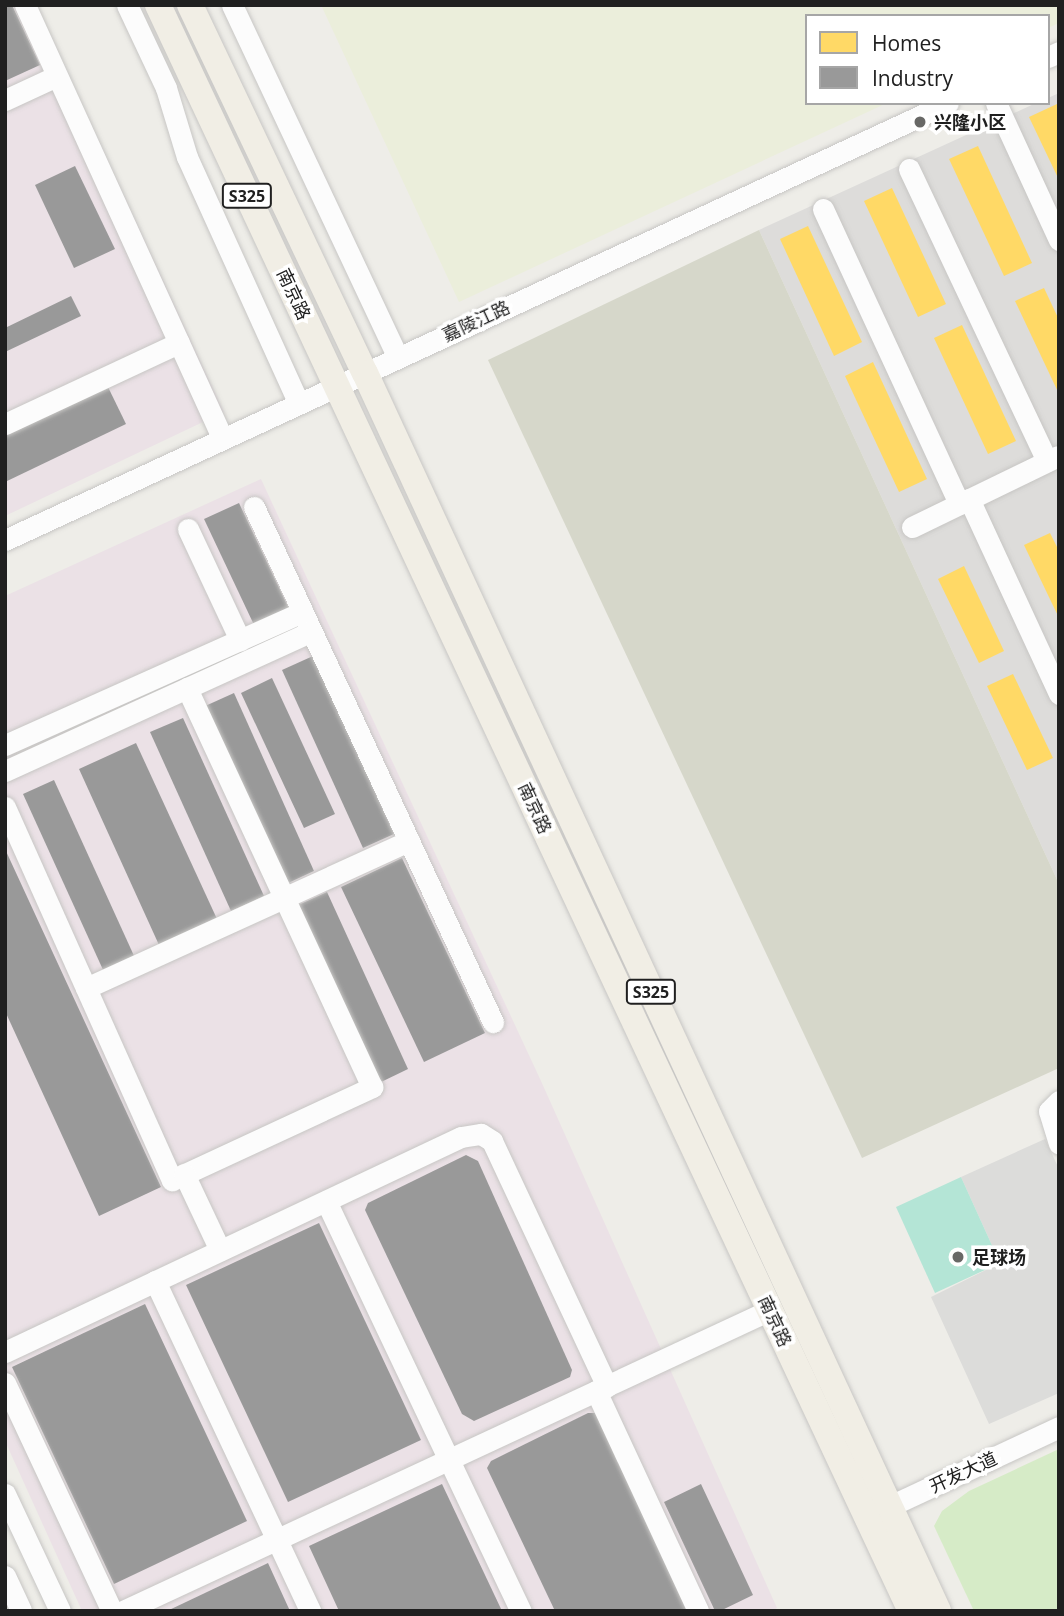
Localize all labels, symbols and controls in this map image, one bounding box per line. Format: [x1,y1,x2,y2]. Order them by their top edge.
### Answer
legend [805,14,1050,105]
text: Homes [872,29,941,57]
text: Industry [872,64,953,92]
place label: 兴隆小区 [934,111,1006,133]
marker: 兴隆小区 [912,114,928,130]
road number: S325 [221,184,273,208]
street label: 南京路 [273,265,315,323]
street label: 嘉陵江路 [439,296,513,346]
street label: 南京路 [514,779,556,837]
road number: S325 [625,980,677,1004]
place label: 足球场 [972,1246,1026,1268]
marker: 足球场 [950,1249,966,1265]
street label: 南京路 [754,1292,796,1350]
street label: 开发大道 [926,1447,1000,1497]

